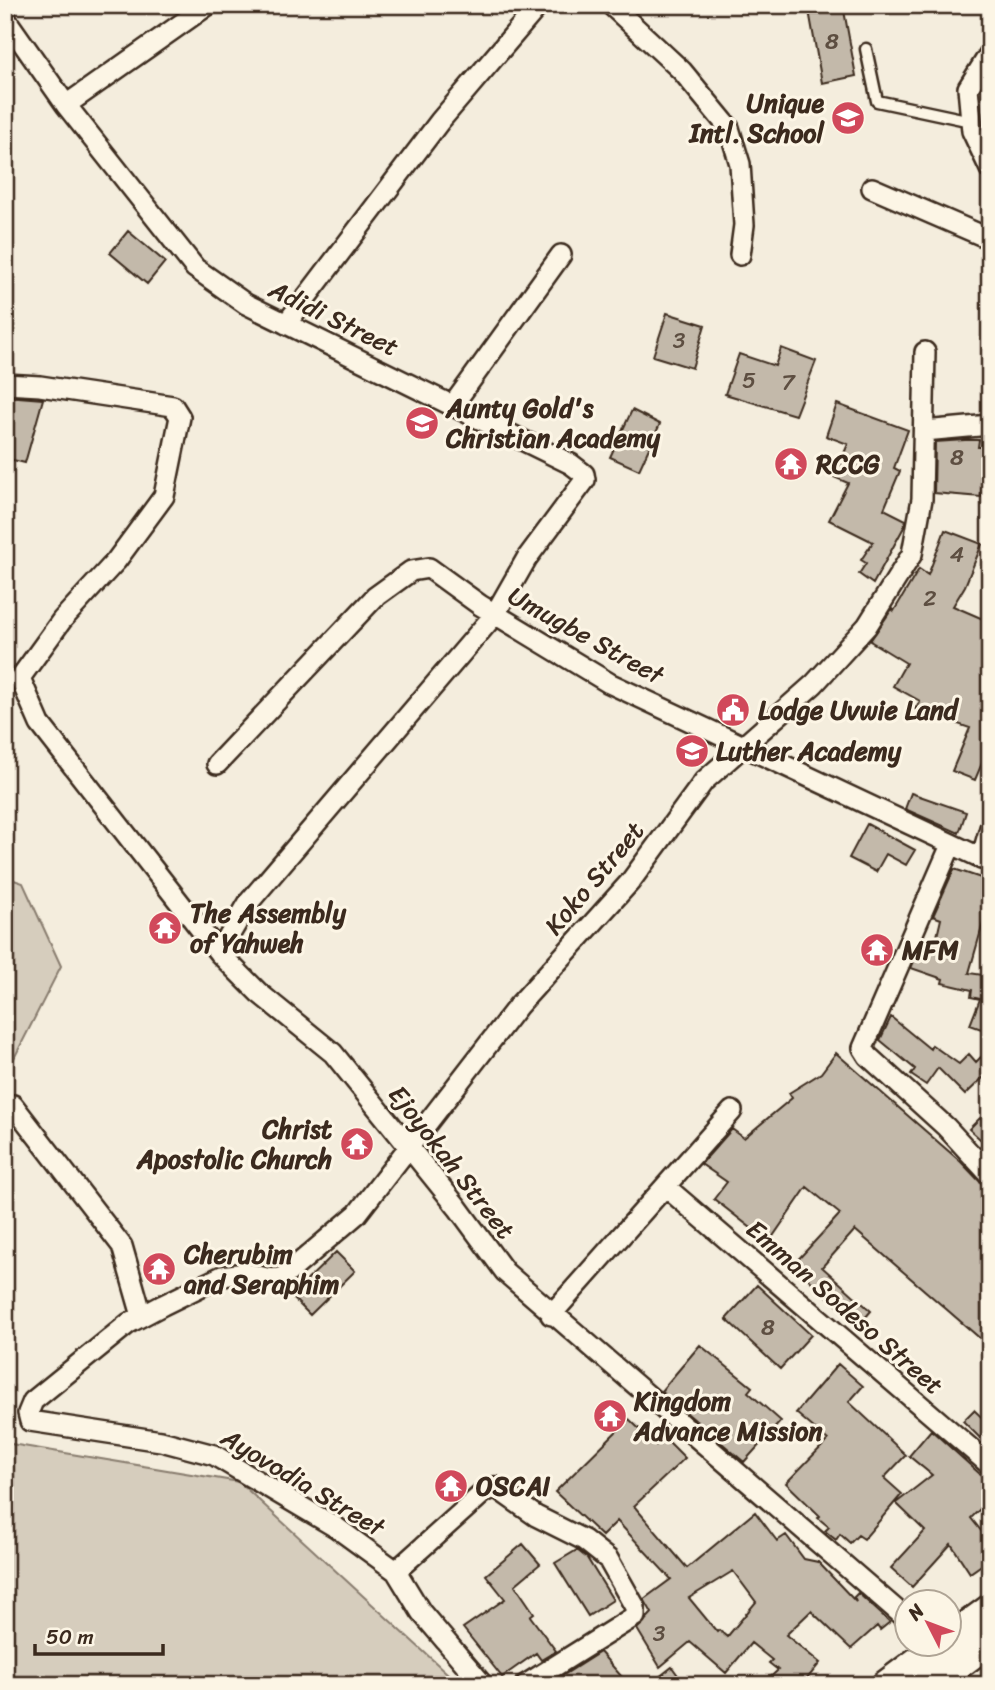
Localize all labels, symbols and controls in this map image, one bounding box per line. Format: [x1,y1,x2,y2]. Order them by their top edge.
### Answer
house number: 8 [825,21,839,62]
place label: Unique Intl. School [688,80,826,156]
school or university icon: Unique Intl. School [829,99,867,137]
street label: Adidi Street [260,266,407,369]
house number: 3 [673,320,686,361]
house number: 5 [742,360,756,401]
house number: 7 [781,362,796,403]
place label: Aunty Gold's Christian Academy [445,385,661,461]
school or university icon: Aunty Gold's Christian Academy [403,404,441,442]
house number: 8 [950,437,964,478]
place label: RCCG [815,441,881,487]
temple icon: RCCG [772,445,810,483]
house number: 4 [950,534,964,575]
street label: Umugbe Street [499,573,674,698]
house number: 2 [923,578,937,619]
place label: Lodge Uvwie Land [758,687,960,733]
public building icon: Lodge Uvwie Land [714,691,752,729]
place label: Luther Academy [716,728,902,774]
school or university icon: Luther Academy [673,732,711,770]
street label: Koko Street [532,810,656,946]
place label: The Assembly of Yahweh [190,890,347,966]
temple icon: The Assembly of Yahweh [146,909,184,947]
place label: MFM [901,927,958,973]
temple icon: MFM [858,931,896,969]
street label: Ejoyokah Street [376,1074,528,1250]
place label: Christ Apostolic Church [136,1106,333,1182]
temple icon: Christ Apostolic Church [338,1125,376,1163]
street label: Emman Sodeso Street [735,1207,955,1407]
place label: Cherubim and Seraphim [183,1231,339,1307]
temple icon: Cherubim and Seraphim [140,1250,178,1288]
house number: 8 [761,1307,775,1348]
place label: Kingdom Advance Mission [633,1378,823,1454]
temple icon: Kingdom Advance Mission [591,1397,629,1435]
street label: Ayovodia Street [211,1414,395,1550]
place label: OSCAI [476,1463,551,1509]
temple icon: OSCAI [432,1467,470,1505]
north arrow [894,1588,964,1658]
text: N [898,1595,933,1629]
scale bar [35,1613,163,1657]
house number: 3 [653,1613,666,1654]
text: 50 m [46,1618,94,1656]

